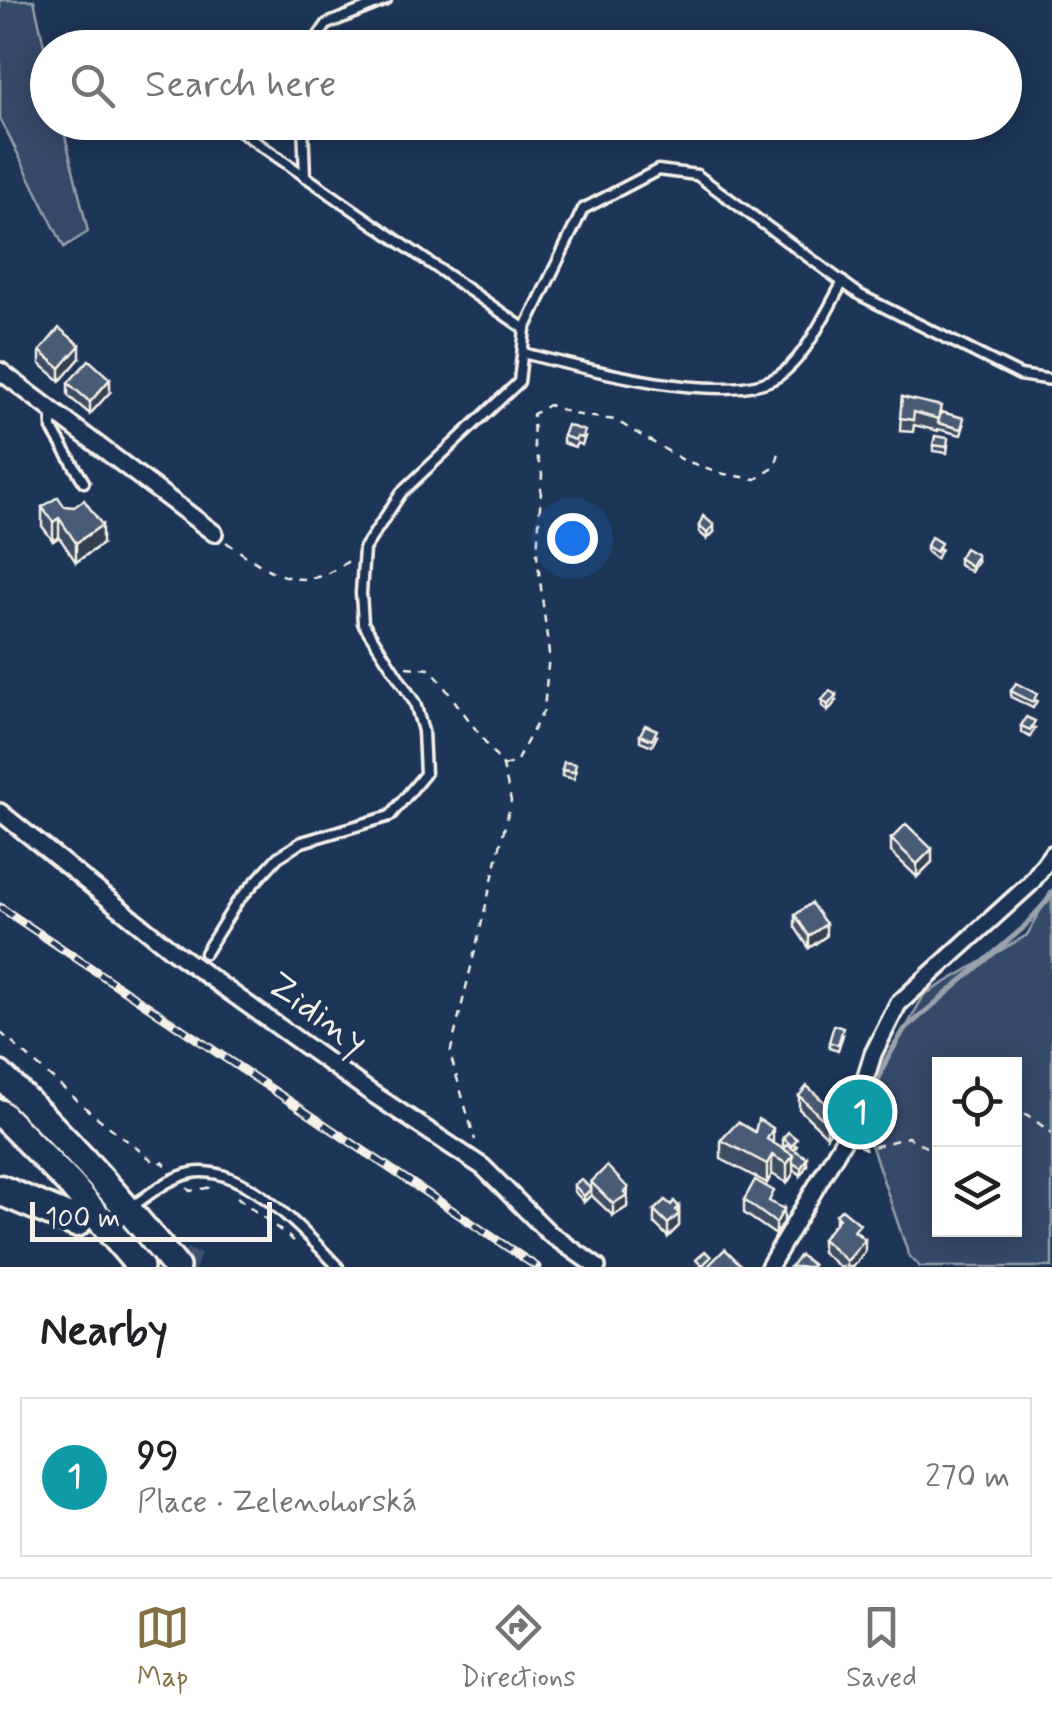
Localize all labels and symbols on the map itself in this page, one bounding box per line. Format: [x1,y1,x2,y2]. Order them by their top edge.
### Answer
your location [547,513,598,564]
street label: Zidiny [257,961,377,1067]
pin: 1 [828,1074,892,1150]
scale bar [30,1197,272,1242]

